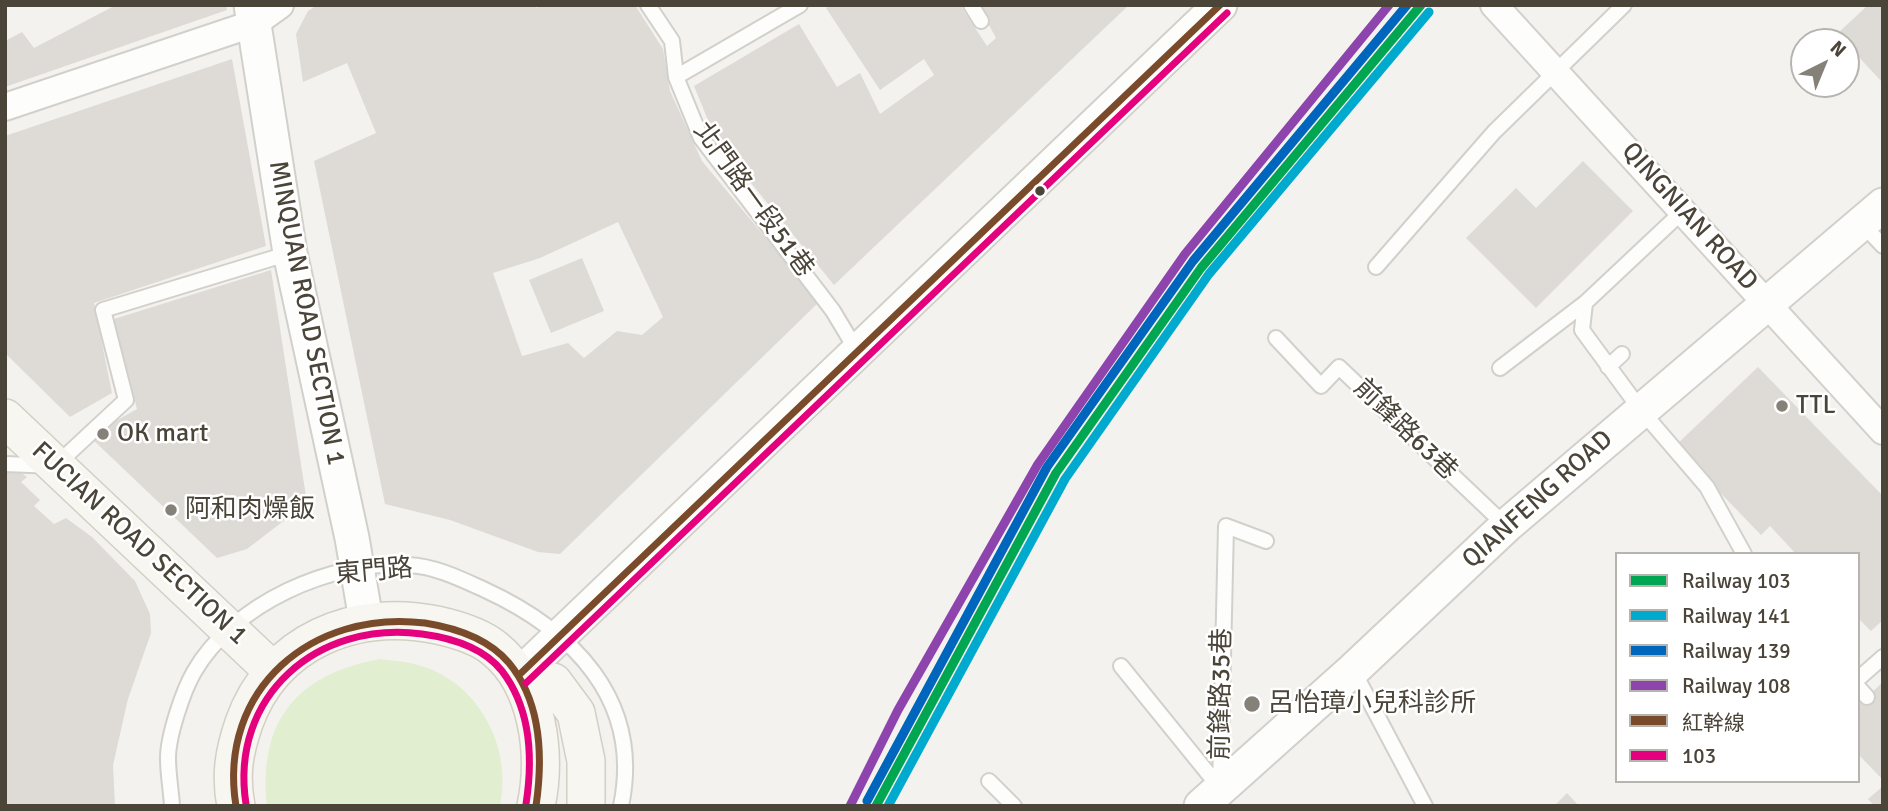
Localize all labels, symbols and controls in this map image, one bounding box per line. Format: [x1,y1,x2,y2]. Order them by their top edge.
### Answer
north arrow [1790,28,1860,98]
text: N [1825,36,1851,62]
street label: 北門路一段51巷 [686,116,820,284]
street label: QINGNIAN ROAD [1614,137,1764,297]
street label: MINQUAN ROAD SECTION 1 [261,158,351,468]
unlabelled marker [1033,184,1047,198]
street label: 前鋒路63巷 [1347,373,1463,487]
place label: TTL [1796,390,1836,422]
marker: TTL [1774,398,1790,414]
place label: OK mart [117,418,208,450]
street label: QIANFENG ROAD [1456,424,1620,576]
marker: OK mart [95,426,111,442]
street label: FUCIAN ROAD SECTION 1 [25,436,253,652]
place label: 阿和肉燥飯 [185,494,315,526]
marker: 阿和肉燥飯 [163,502,179,518]
legend [1615,552,1860,783]
street label: 東門路 [334,553,414,591]
text: Railway 103 [1682,568,1791,594]
text: Railway 141 [1682,603,1791,629]
street label: 前鋒路35巷 [1205,628,1239,760]
text: Railway 139 [1682,638,1791,664]
text: Railway 108 [1682,673,1791,699]
place label: 呂怡璋小兒科診所 [1268,688,1476,720]
marker: 呂怡璋小兒科診所 [1242,694,1262,714]
text: 紅幹線 [1682,710,1745,736]
text: 103 [1682,743,1716,769]

